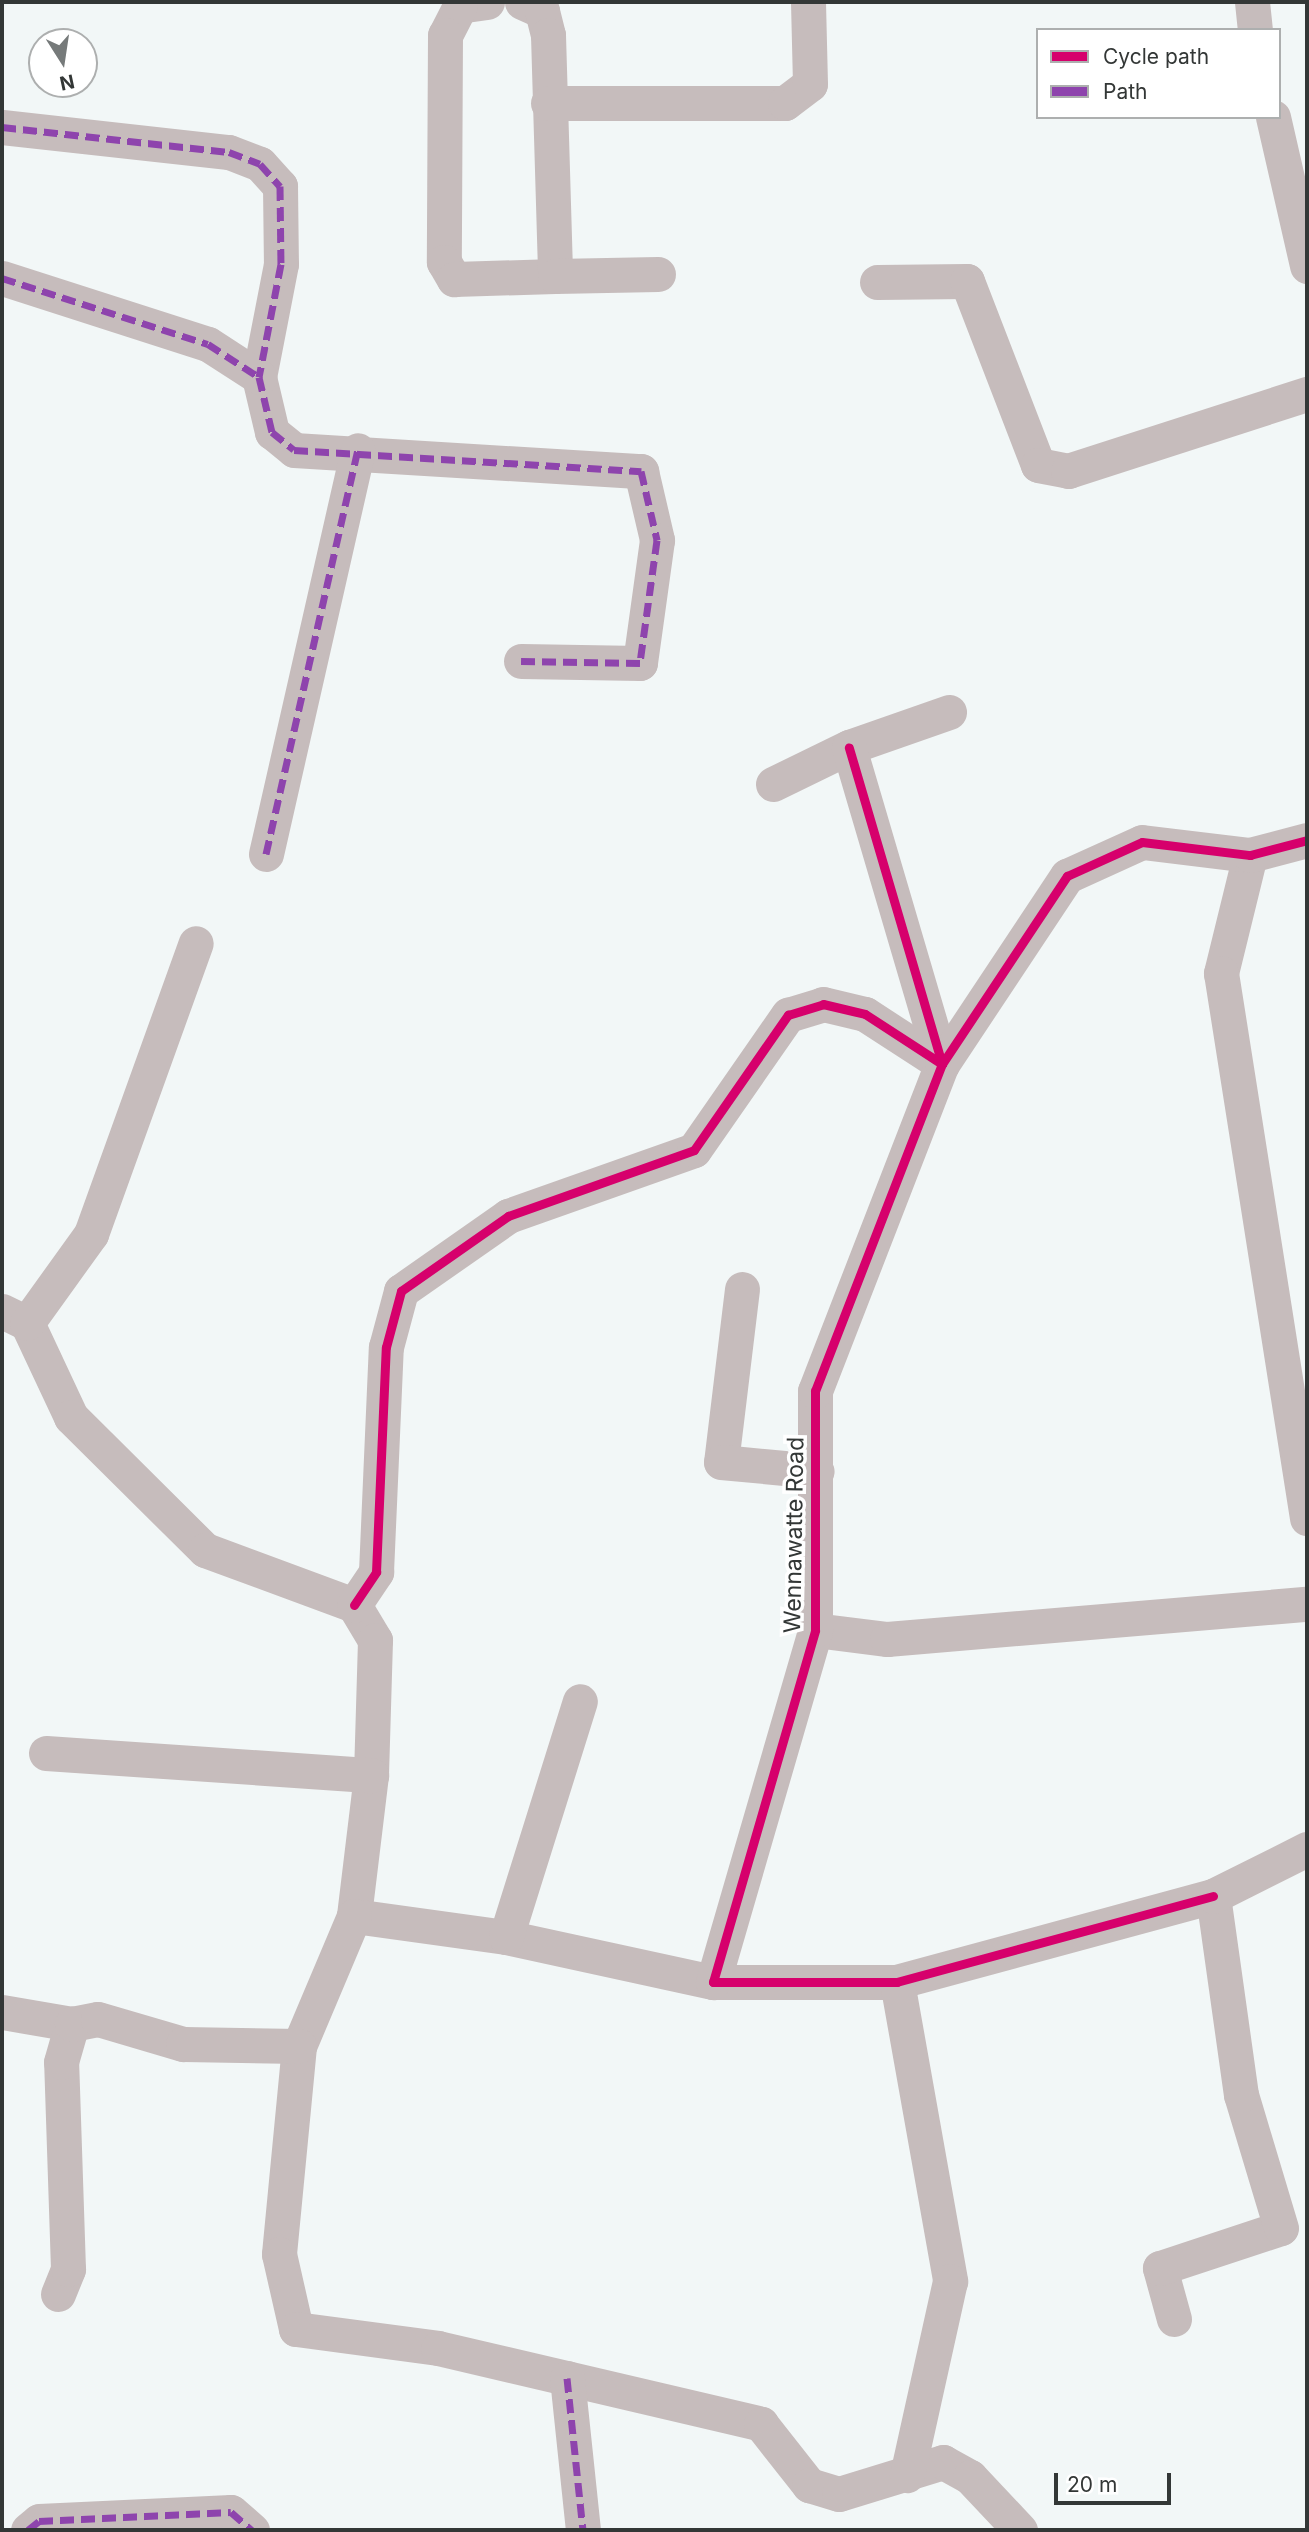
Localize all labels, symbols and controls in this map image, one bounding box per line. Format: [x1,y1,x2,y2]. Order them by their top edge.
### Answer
north arrow [28,28,98,98]
legend [1036,28,1281,119]
text: Cycle path [1103,44,1209,69]
text: N [58,69,77,95]
text: Path [1103,79,1148,104]
street label: Wennawatte Road [778,1437,810,1633]
scale bar [1057,2458,1174,2502]
text: 20 m [1067,2472,1117,2497]

